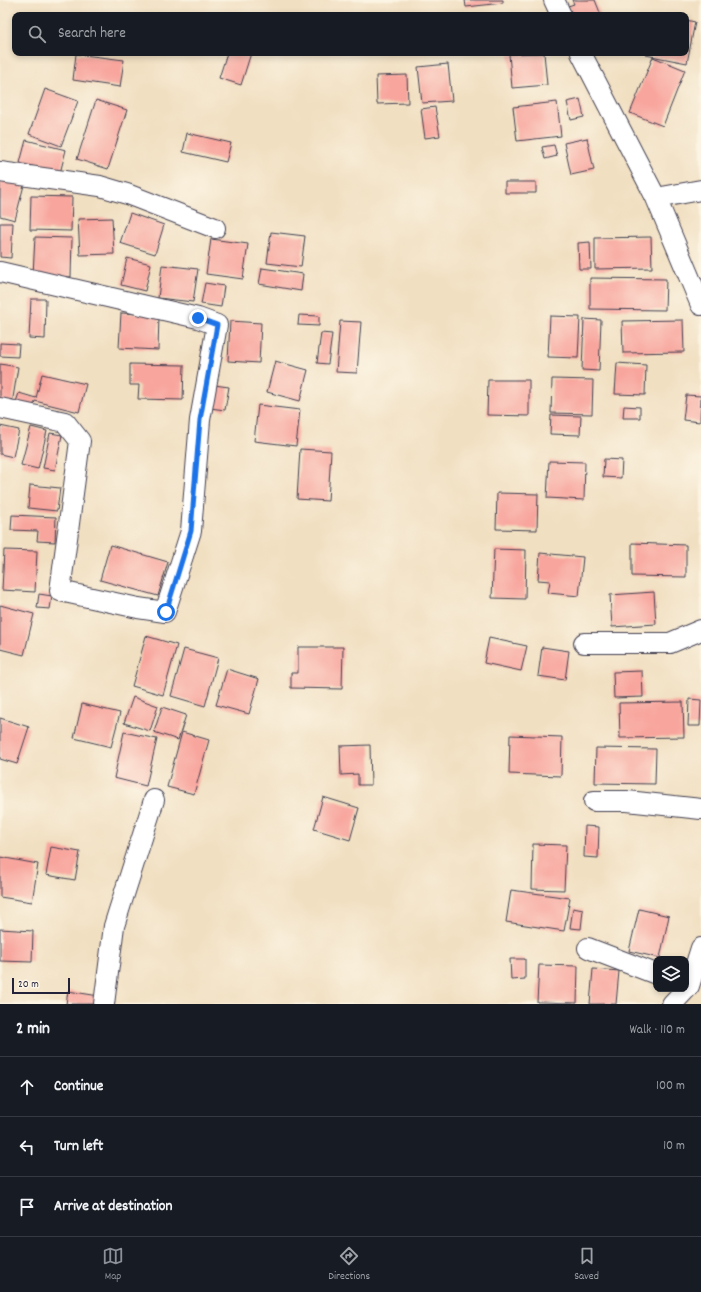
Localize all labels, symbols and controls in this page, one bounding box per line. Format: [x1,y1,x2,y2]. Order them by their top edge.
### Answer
search box [12,12,689,56]
icon: search [26,23,48,45]
text: Search here [58,23,126,45]
route end [189,309,207,327]
route start [157,603,175,621]
map controls [653,956,689,992]
button: layers [653,956,689,992]
scale bar [12,976,70,995]
text: 20 m [18,977,39,993]
text: 2 min [16,1018,50,1042]
text: Walk · 110 m [629,1021,685,1040]
icon: ahead [16,1076,38,1098]
text: Continue [54,1076,103,1098]
text: 100 m [656,1077,685,1096]
icon: left [16,1136,38,1158]
text: Turn left [54,1136,103,1158]
text: 10 m [663,1137,685,1156]
icon: arrive [16,1196,38,1218]
text: Arrive at destination [54,1196,172,1218]
tab: Map [102,1245,124,1285]
tab: Directions [328,1245,370,1285]
tab: Saved [574,1245,599,1285]

